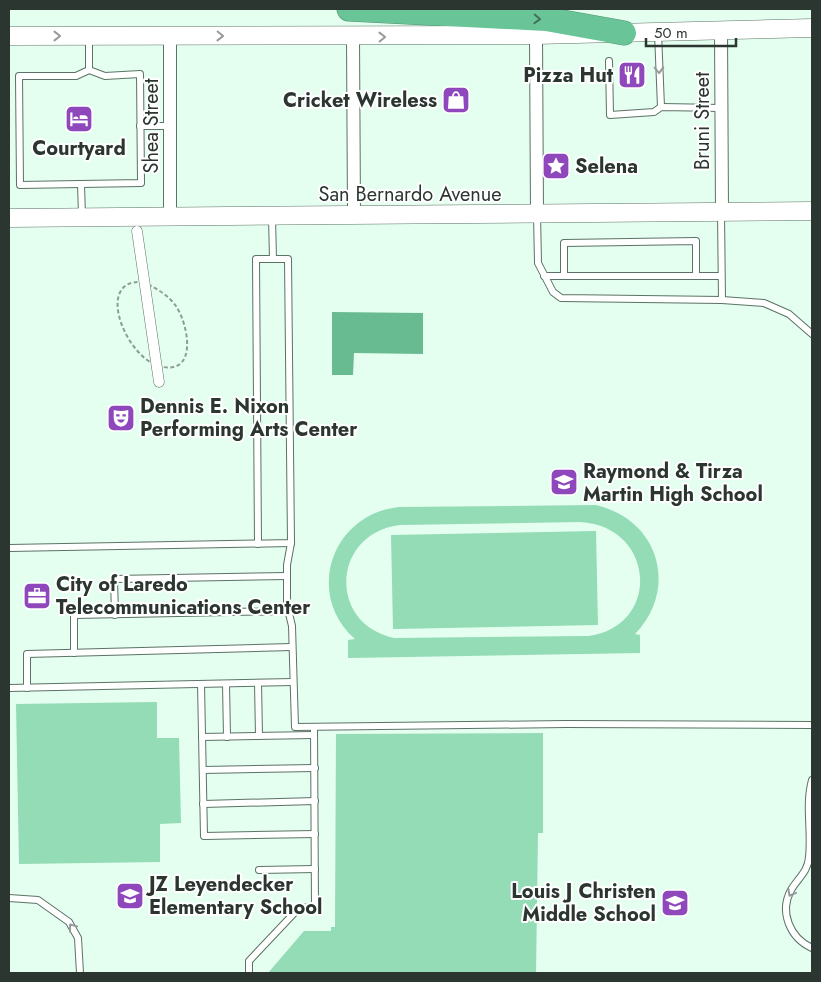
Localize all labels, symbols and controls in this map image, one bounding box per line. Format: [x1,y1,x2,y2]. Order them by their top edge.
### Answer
one-way arrow [534,13,542,24]
scale bar [646,15,736,47]
text: 50 m [654,22,688,44]
one-way arrow [216,30,224,41]
one-way arrow [54,31,62,41]
one-way arrow [379,32,387,42]
restaurant icon: Pizza Hut [617,60,647,90]
place label: Pizza Hut [523,61,614,90]
one-way arrow [654,66,665,74]
street label: Bruni Street [688,72,717,170]
street label: Shea Street [137,78,166,174]
shop icon: Cricket Wireless [441,85,471,115]
place label: Cricket Wireless [283,86,437,115]
hotel icon: Courtyard [64,104,94,134]
place label: Courtyard [32,134,126,163]
place icon: Selena [541,151,571,181]
place label: Selena [575,152,638,181]
street label: San Bernardo Avenue [319,180,502,209]
place label: Dennis E. Nixon Performing Arts Center [140,392,358,444]
theatre icon: Dennis E. Nixon Performing Arts Center [106,403,136,433]
place label: Raymond & Tirza Martin High School [583,457,763,509]
school or university icon: Raymond & Tirza Martin High School [549,467,579,497]
place label: City of Laredo Telecommunications Center [56,570,311,622]
office icon: City of Laredo Telecommunications Center [22,581,52,611]
place label: JZ Leyendecker Elementary School [145,870,322,922]
place label: Louis J Christen Middle School [511,877,656,929]
school or university icon: JZ Leyendecker Elementary School [115,881,145,911]
school or university icon: Louis J Christen Middle School [660,888,690,918]
one-way arrow [787,888,797,897]
one-way arrow [69,924,77,933]

